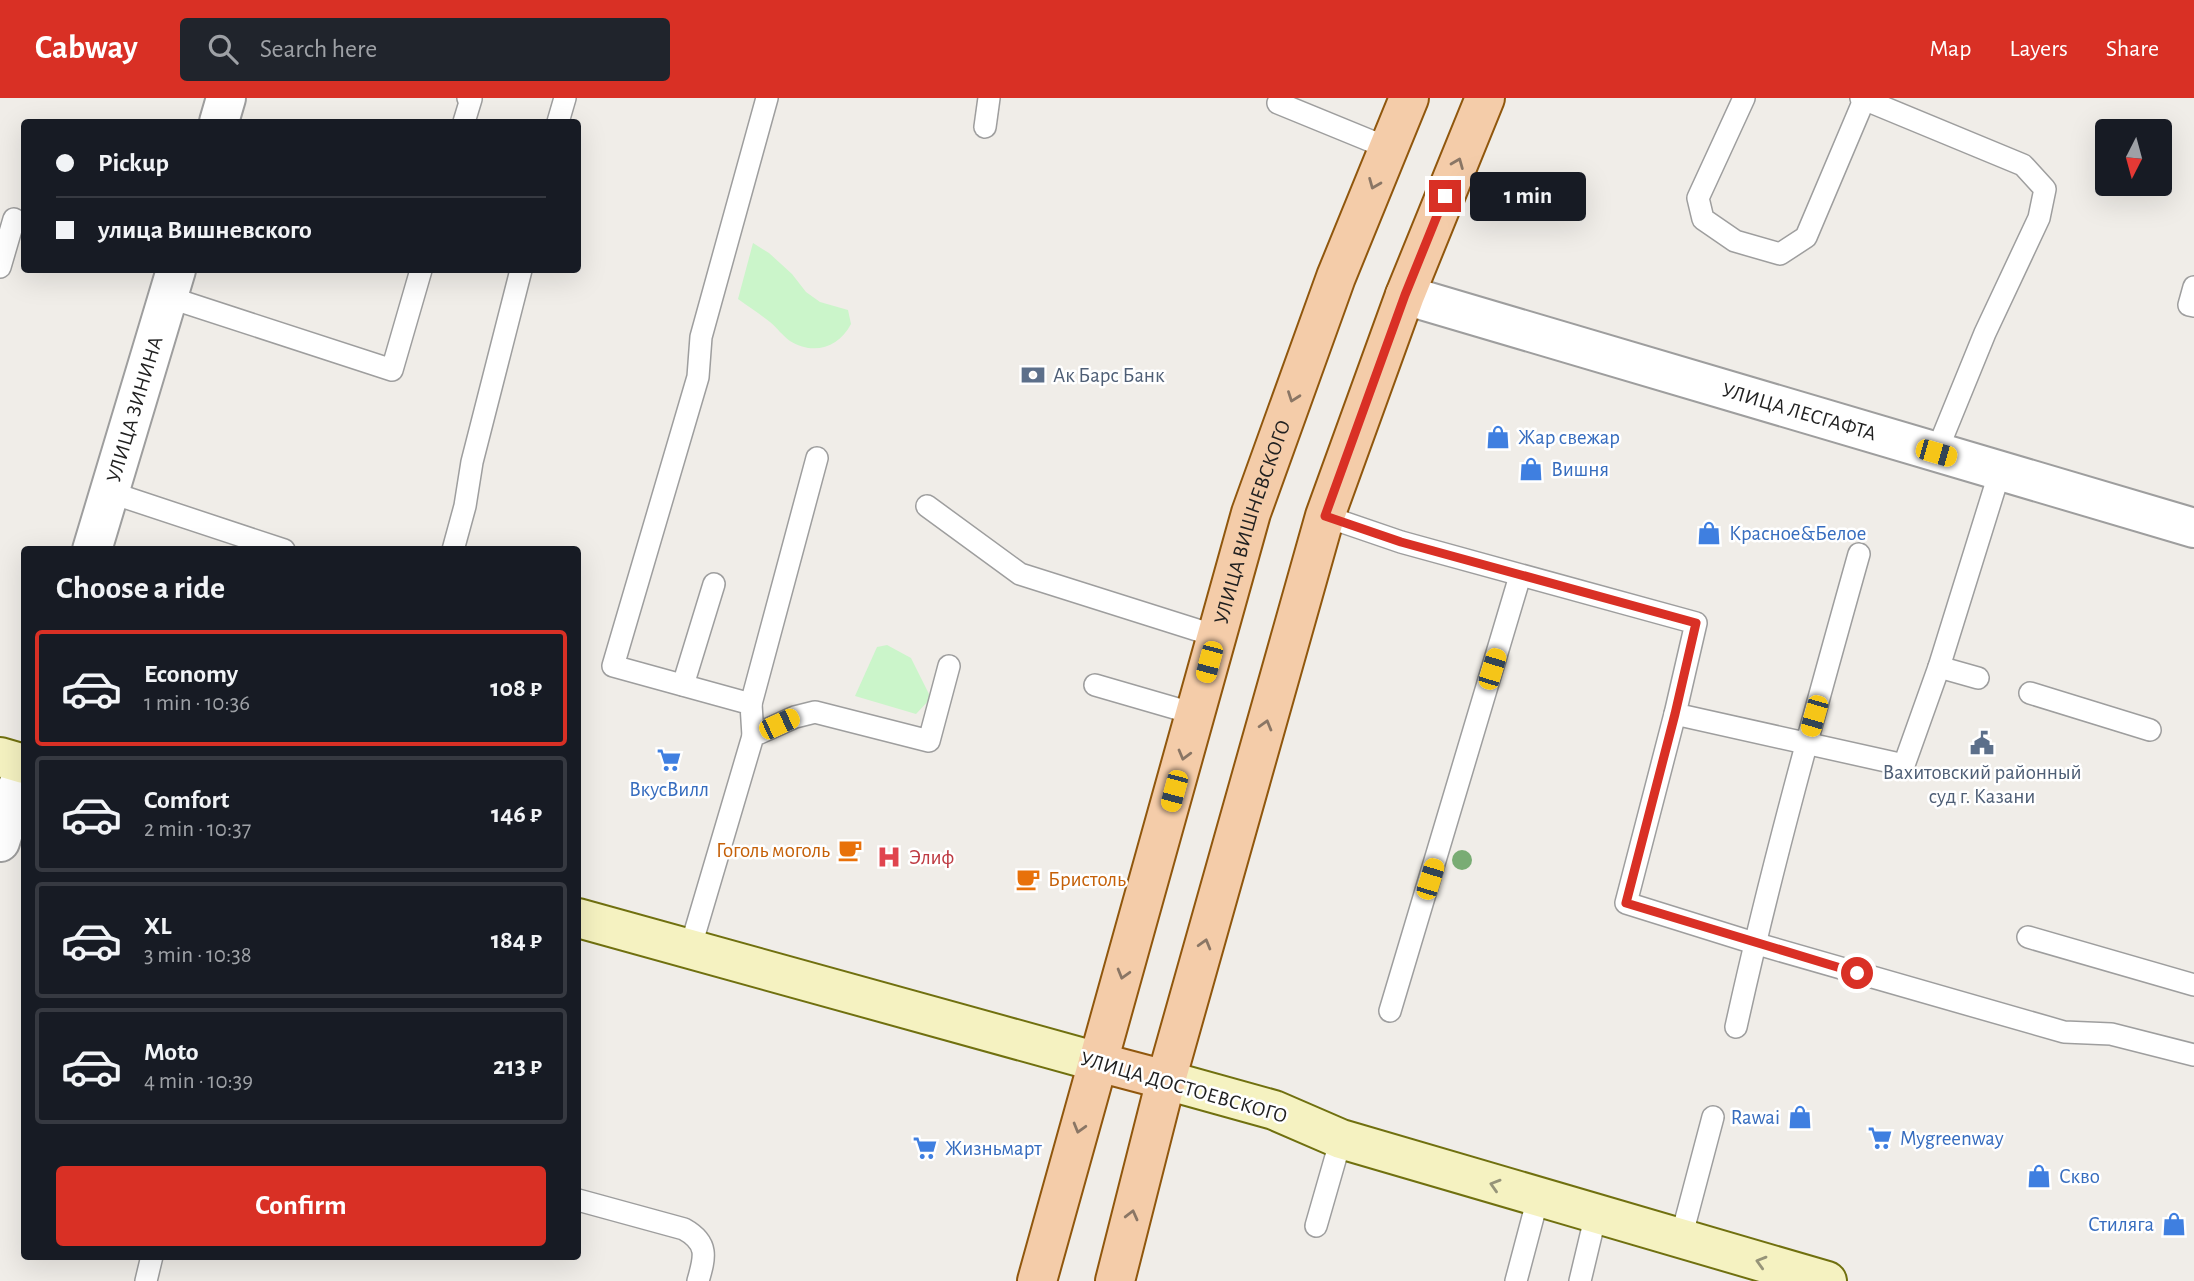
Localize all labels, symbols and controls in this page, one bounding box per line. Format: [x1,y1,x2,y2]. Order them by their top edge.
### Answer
search box [180,18,670,81]
icon: search [204,30,242,68]
text: Cabway [35,32,138,65]
text: Search here [260,36,377,62]
text: Map [1929,37,1971,61]
text: Layers [2009,37,2068,61]
text: Share [2106,37,2159,61]
north arrow [2095,119,2172,196]
map controls [2095,119,2172,196]
text: Pickup [98,150,169,176]
one-way arrow [1450,158,1464,171]
callout: 1 min [1470,172,1585,220]
one-way arrow [1368,177,1382,189]
route end [1429,180,1461,212]
text: 1 min [1504,185,1552,208]
text: улица Вишневского [98,217,312,243]
street label: УЛИЦА ЗИНИНА [103,334,167,485]
bank icon: Ак Барс Банк [1019,361,1047,389]
place label: Ак Барс Банк [1053,365,1165,386]
street label: УЛИЦА ЛЕСГАФТА [1719,379,1879,445]
one-way arrow [1287,390,1301,402]
street label: УЛИЦА ВИШНЕВСКОГО [1211,417,1295,627]
shop icon: Жар свежар [1484,423,1512,451]
place label: Жар свежар [1518,427,1620,448]
car [1913,437,1960,469]
shop icon: Вишня [1517,455,1545,483]
place label: Вишня [1551,459,1609,480]
shop icon: Красное&Белое [1695,519,1723,547]
place label: Красное&Белое [1729,523,1866,544]
text: Choose a ride [56,572,225,604]
car [1194,639,1225,685]
car [1476,646,1509,692]
icon: car [60,657,123,720]
text: Economy [144,661,238,687]
text: 108 ₽ [490,675,542,701]
text: 1 min · 10:36 [144,692,250,715]
car [1799,693,1830,739]
car [756,706,803,742]
one-way arrow [1258,719,1272,731]
public building icon: Вахитовский районный суд г. Казани [1968,729,1996,757]
supermarket icon: ВкусВилл [655,746,683,774]
one-way arrow [1178,748,1192,760]
place label: Вахитовский районный суд г. Казани [1882,762,2082,807]
car [1159,768,1190,814]
place label: ВкусВилл [629,779,709,800]
icon: car [60,783,123,846]
text: Comfort [144,787,229,813]
text: 146 ₽ [491,801,542,827]
text: 2 min · 10:37 [144,818,251,841]
cafe icon: Гоголь моголь [836,836,864,864]
place label: Гоголь моголь [716,840,830,861]
hospital icon: Элиф [875,843,903,871]
place label: Элиф [909,847,954,868]
car [1414,856,1447,902]
cafe icon: Бристоль [1014,865,1042,893]
place label: Бристоль [1048,869,1126,890]
icon: car [60,909,123,972]
text: XL [144,913,171,939]
text: 184 ₽ [491,927,542,953]
one-way arrow [1196,938,1211,950]
text: 3 min · 10:38 [144,944,252,967]
route start [1841,957,1873,989]
one-way arrow [1117,968,1132,980]
icon: car [60,1035,123,1098]
text: Moto [144,1039,199,1065]
street label: УЛИЦА ДОСТОЕВСКОГО [1078,1048,1290,1127]
text: 213 ₽ [493,1053,542,1079]
text: 4 min · 10:39 [144,1070,253,1093]
shop icon: Rawai [1786,1103,1814,1131]
place label: Rawai [1731,1107,1780,1128]
one-way arrow [1073,1122,1088,1134]
supermarket icon: Mygreenway [1866,1124,1894,1152]
place label: Mygreenway [1900,1128,2004,1149]
supermarket icon: Жизньмарт [911,1134,939,1162]
place label: Жизньмарт [945,1138,1042,1159]
shop icon: Скво [2025,1162,2053,1190]
button: Confirm [56,1166,546,1246]
place label: Скво [2059,1166,2100,1187]
one-way arrow [1490,1179,1502,1194]
one-way arrow [1124,1209,1138,1221]
shop icon: Стиляга [2160,1210,2188,1238]
place label: Стиляга [2088,1214,2154,1235]
one-way arrow [1755,1255,1767,1270]

